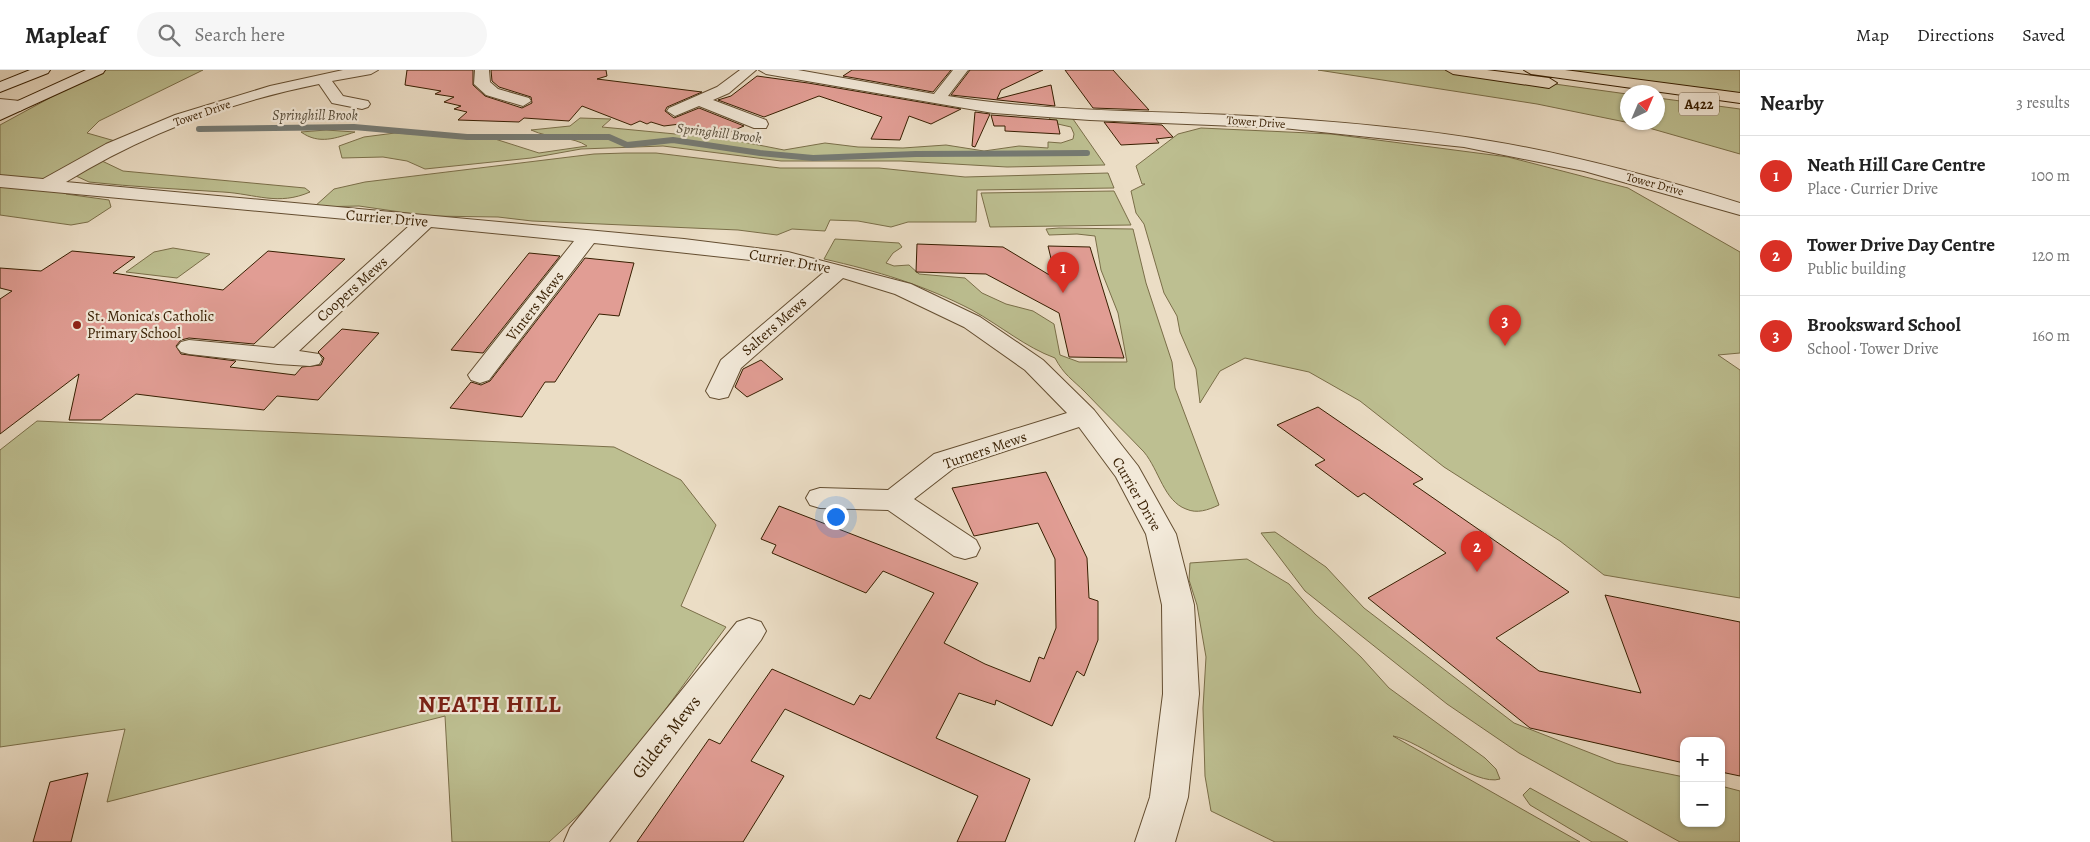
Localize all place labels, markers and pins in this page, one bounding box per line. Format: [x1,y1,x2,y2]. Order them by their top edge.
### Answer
pin: 1 [1047,252,1079,293]
pin: 3 [1489,305,1521,346]
place label: St. Monica's Catholic Primary School [87,306,214,343]
marker: St. Monica's Catholic Primary School [71,319,83,331]
pin: 2 [1461,531,1493,572]

